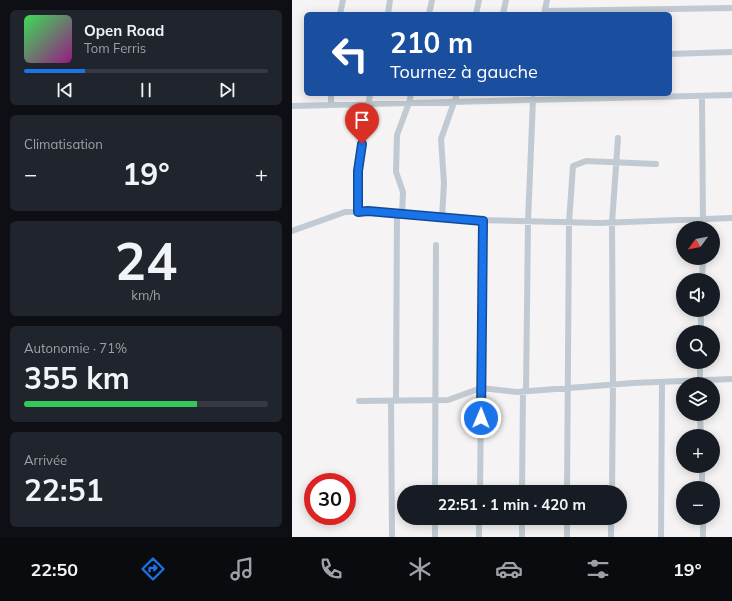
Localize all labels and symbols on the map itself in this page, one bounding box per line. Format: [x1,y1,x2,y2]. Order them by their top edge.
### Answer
pin [345,103,379,144]
north arrow [676,221,720,265]
position arrow [460,397,502,439]
speed limit sign: 30 [304,473,356,525]

